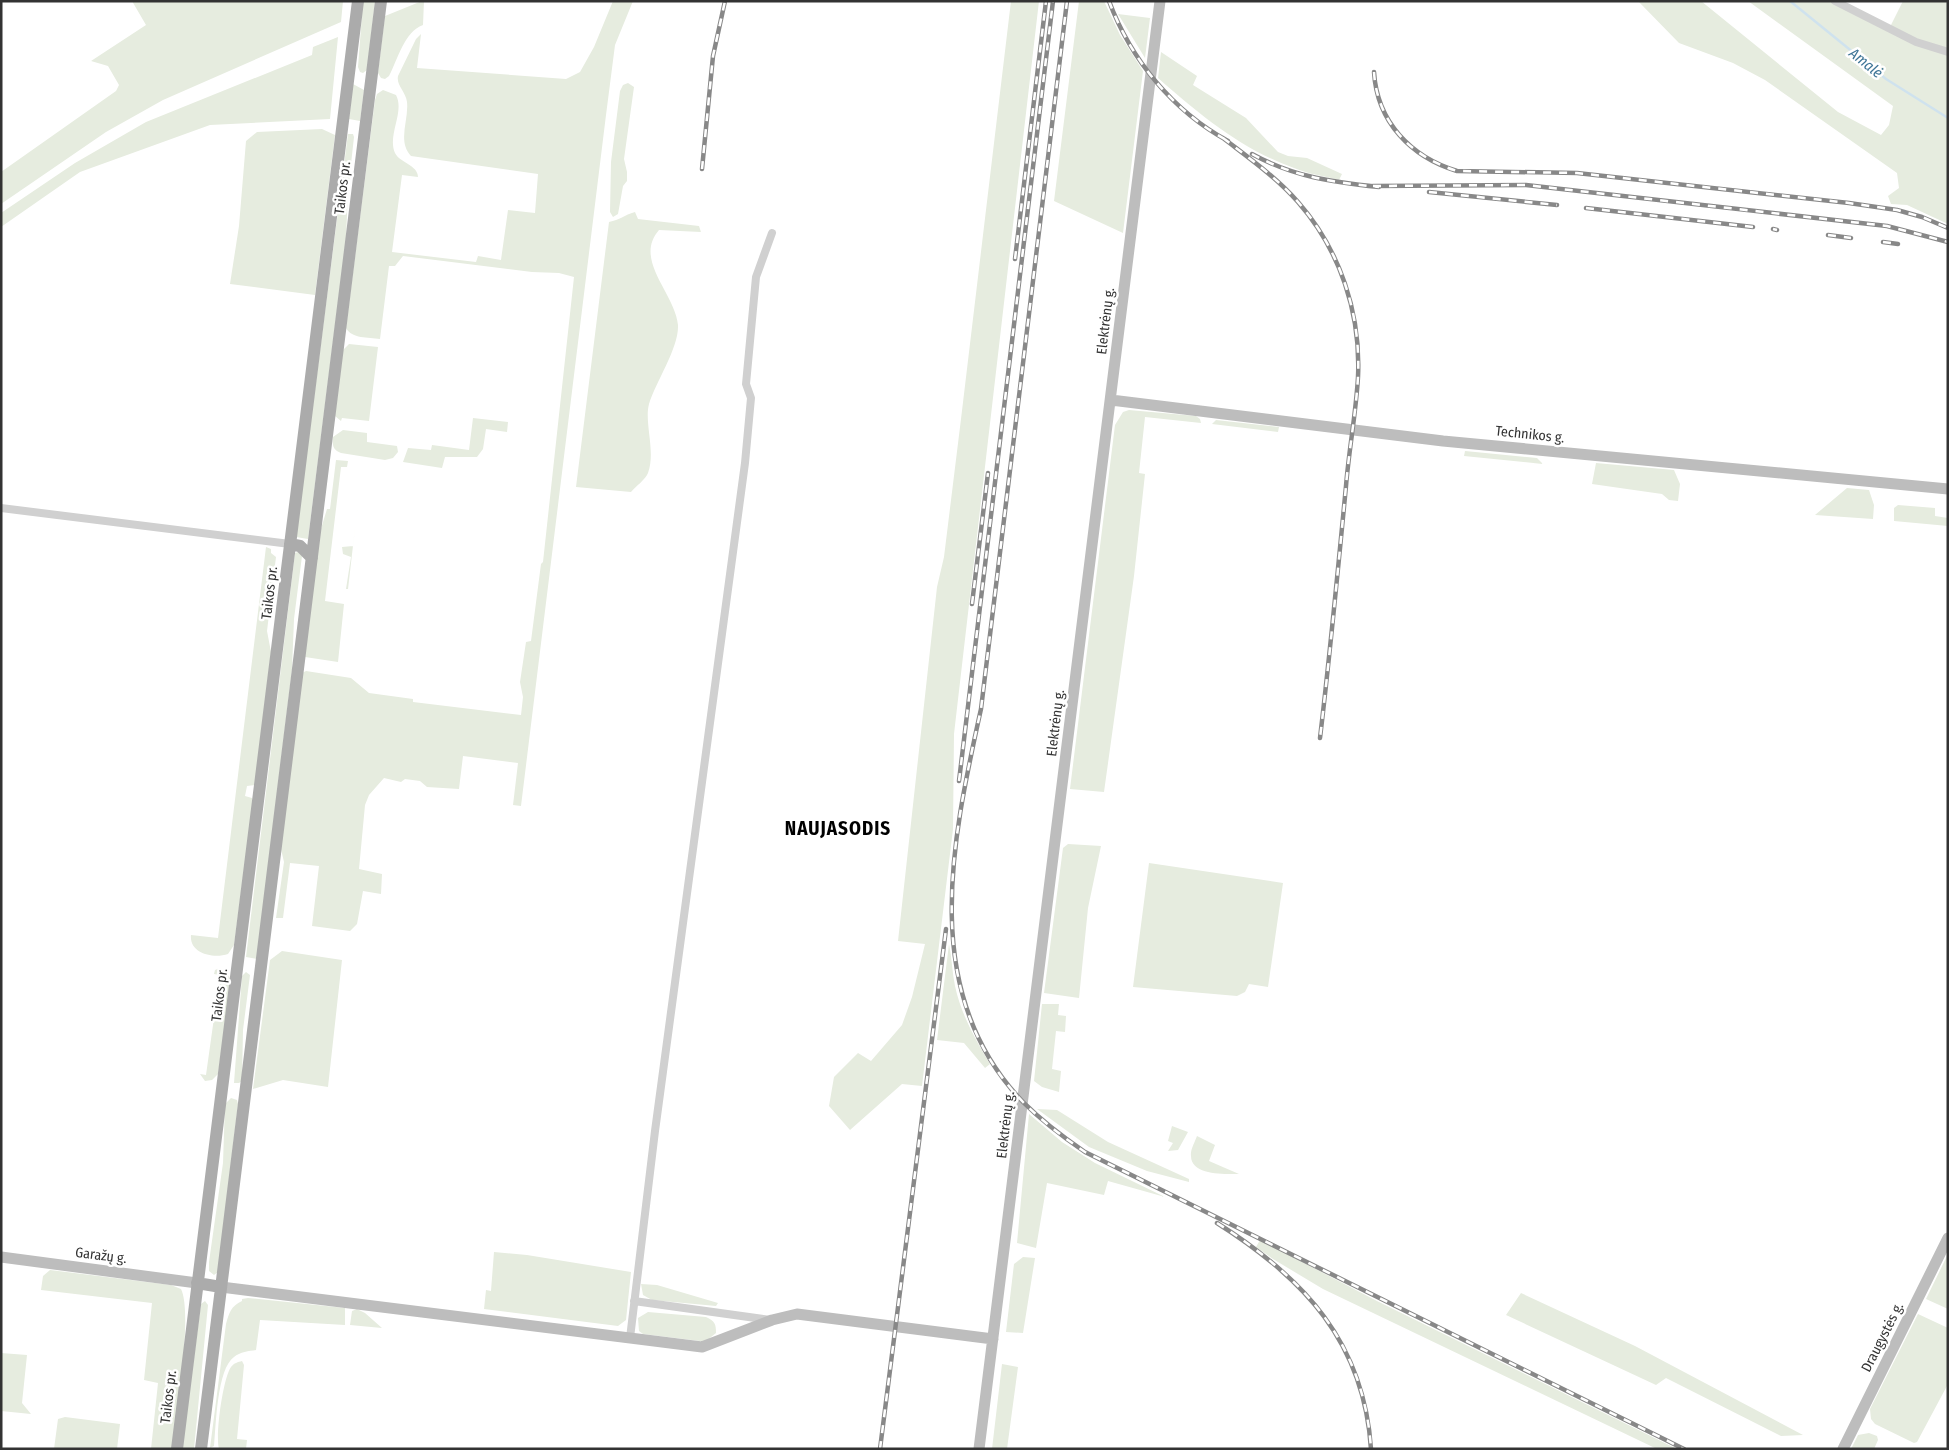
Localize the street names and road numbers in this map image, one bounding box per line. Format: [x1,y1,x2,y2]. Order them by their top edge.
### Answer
street label: Taikos pr. [331,161,354,216]
street label: Elektrėnų g. [1093,287,1118,355]
street label: Technikos g. [1495,422,1565,447]
street label: Taikos pr. [258,566,281,621]
street label: Elektrėnų g. [1043,689,1068,757]
street label: Taikos pr. [208,968,231,1023]
street label: Elektrėnų g. [993,1091,1018,1159]
street label: Garažų g. [74,1244,128,1267]
street label: Draugystės g. [1858,1300,1907,1375]
street label: Taikos pr. [157,1370,180,1425]

